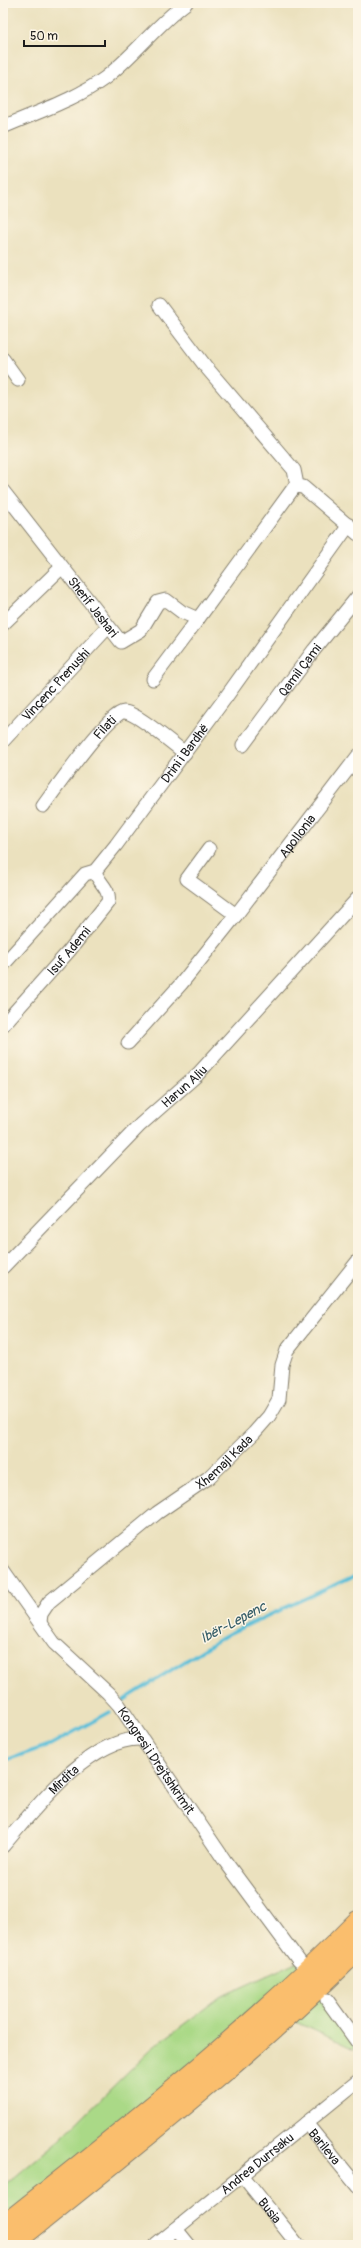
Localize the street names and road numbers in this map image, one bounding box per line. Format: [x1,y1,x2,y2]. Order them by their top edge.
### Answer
street label: Sherif Jashari [64,574,121,641]
street label: Qamil Çami [275,641,325,700]
street label: Vinçenc Prenushi [19,645,93,725]
street label: Filati [90,712,120,743]
street label: Drini i Bardhë [158,721,212,786]
street label: Apollonia [276,811,319,861]
street label: Isuf Ademi [44,924,94,979]
street label: Harun Aliu [158,1062,211,1112]
street label: Xhemajl Kada [193,1432,256,1493]
street label: Kongresi i Drejtshkrimit [114,1704,198,1818]
street label: Mirdita [45,1762,83,1798]
street label: Barileva [305,2126,344,2168]
street label: Andrea Durrsaku [218,2129,297,2198]
street label: Busia [254,2195,284,2227]

